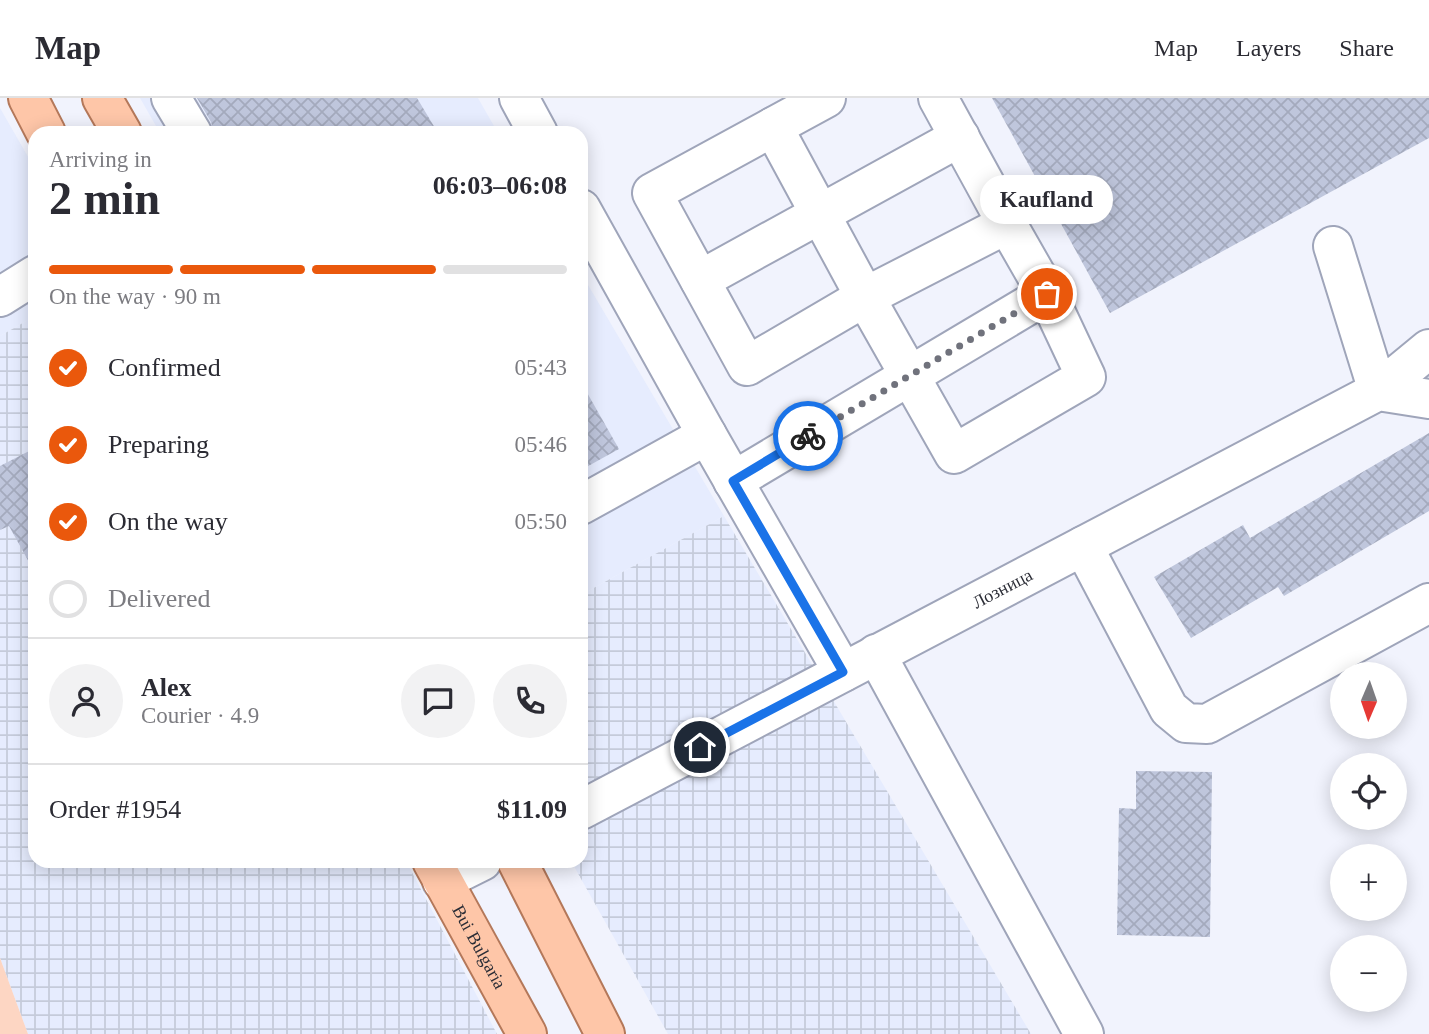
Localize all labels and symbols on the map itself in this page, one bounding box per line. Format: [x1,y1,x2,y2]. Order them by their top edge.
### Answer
callout: Kaufland [981,175,1114,224]
pin [1017,264,1077,324]
courier [773,401,843,471]
street label: Лозница [969,565,1036,612]
north arrow [1330,662,1407,738]
pin [670,717,730,777]
street label: Bui Bulgaria [448,902,510,992]

